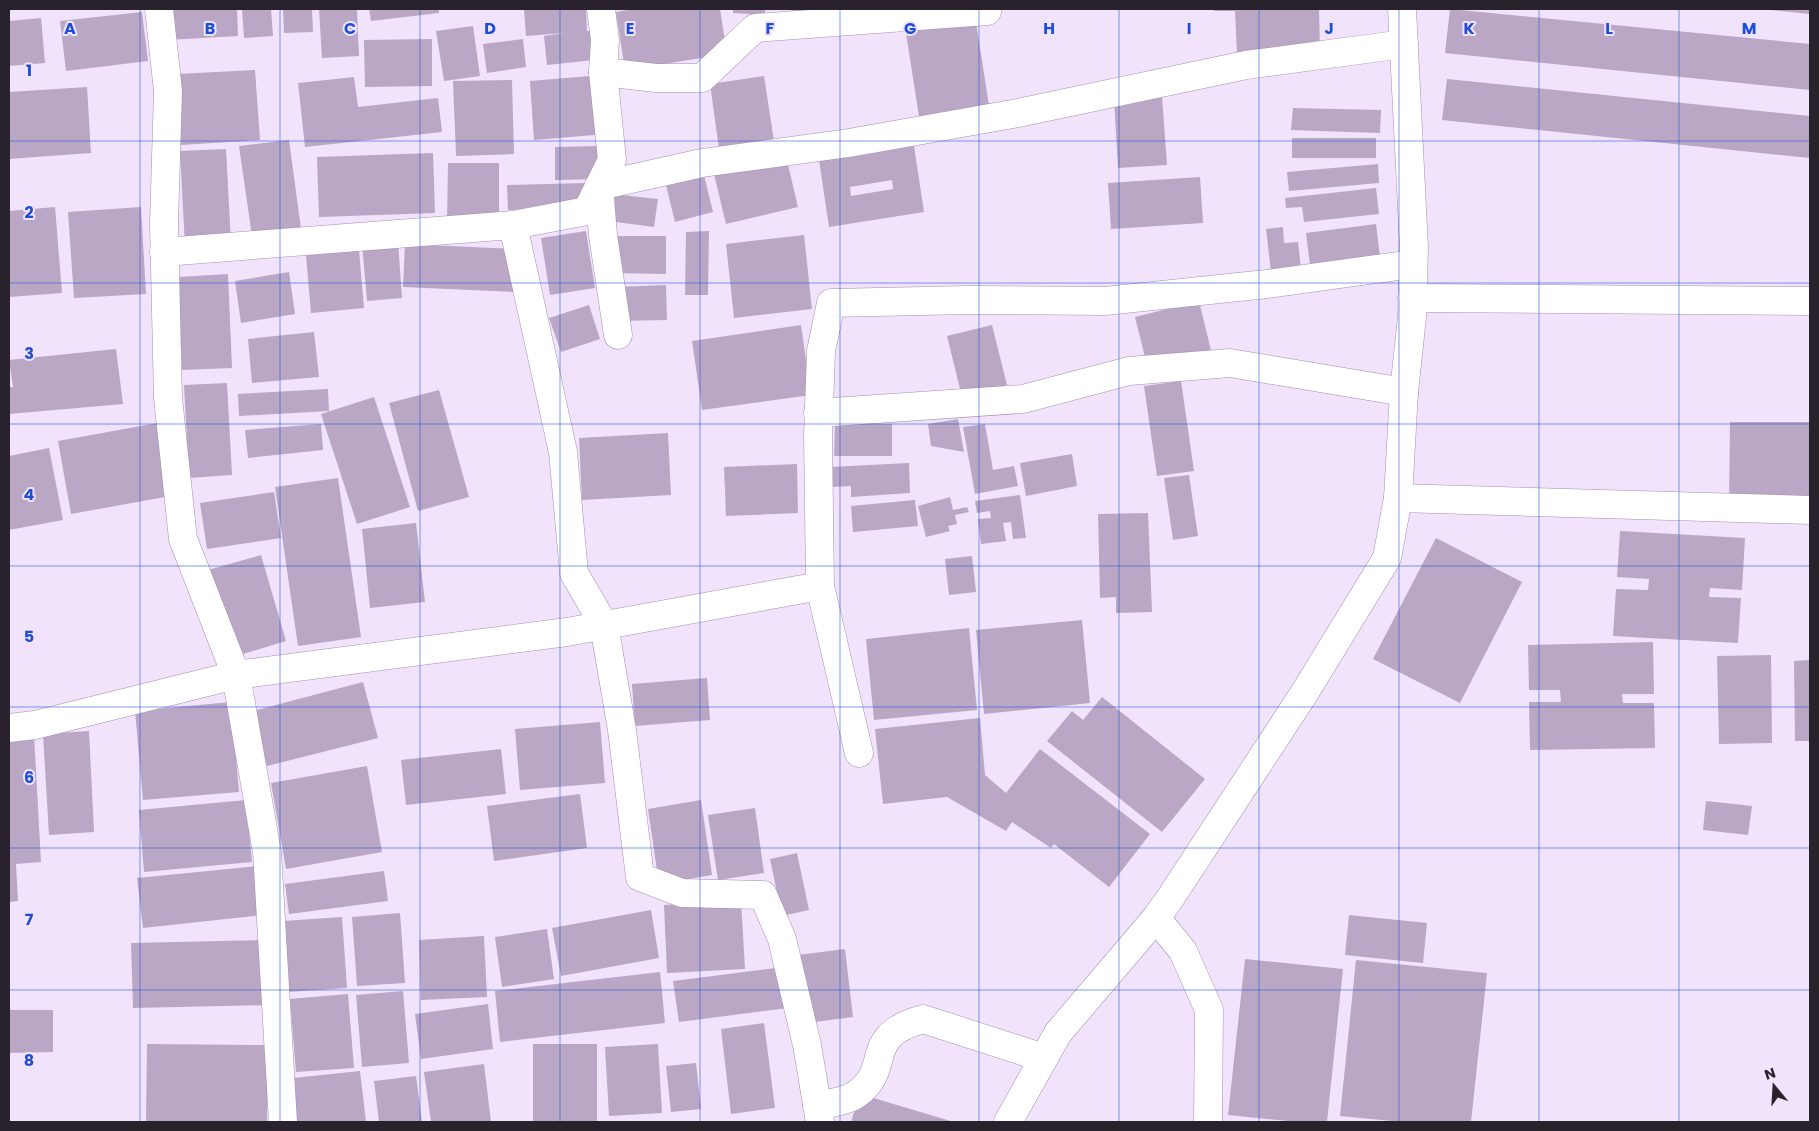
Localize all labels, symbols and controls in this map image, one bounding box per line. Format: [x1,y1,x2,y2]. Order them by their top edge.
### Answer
text: A [64,17,76,40]
text: B [205,17,215,40]
text: C [344,17,356,40]
text: D [484,17,496,40]
text: E [626,17,634,40]
text: F [766,17,775,40]
text: G [904,17,916,40]
text: H [1043,17,1055,40]
text: I [1187,17,1191,40]
text: J [1324,17,1334,40]
text: K [1463,17,1475,40]
text: L [1605,17,1613,40]
text: M [1742,17,1756,40]
text: 1 [26,59,32,82]
text: 2 [24,201,34,224]
text: 3 [24,342,34,365]
text: 4 [24,483,35,506]
text: 5 [24,625,34,648]
text: 6 [24,766,34,789]
text: 7 [25,908,34,931]
text: 8 [24,1049,34,1072]
north arrow [1749,1061,1799,1111]
text: N [1762,1062,1778,1085]

